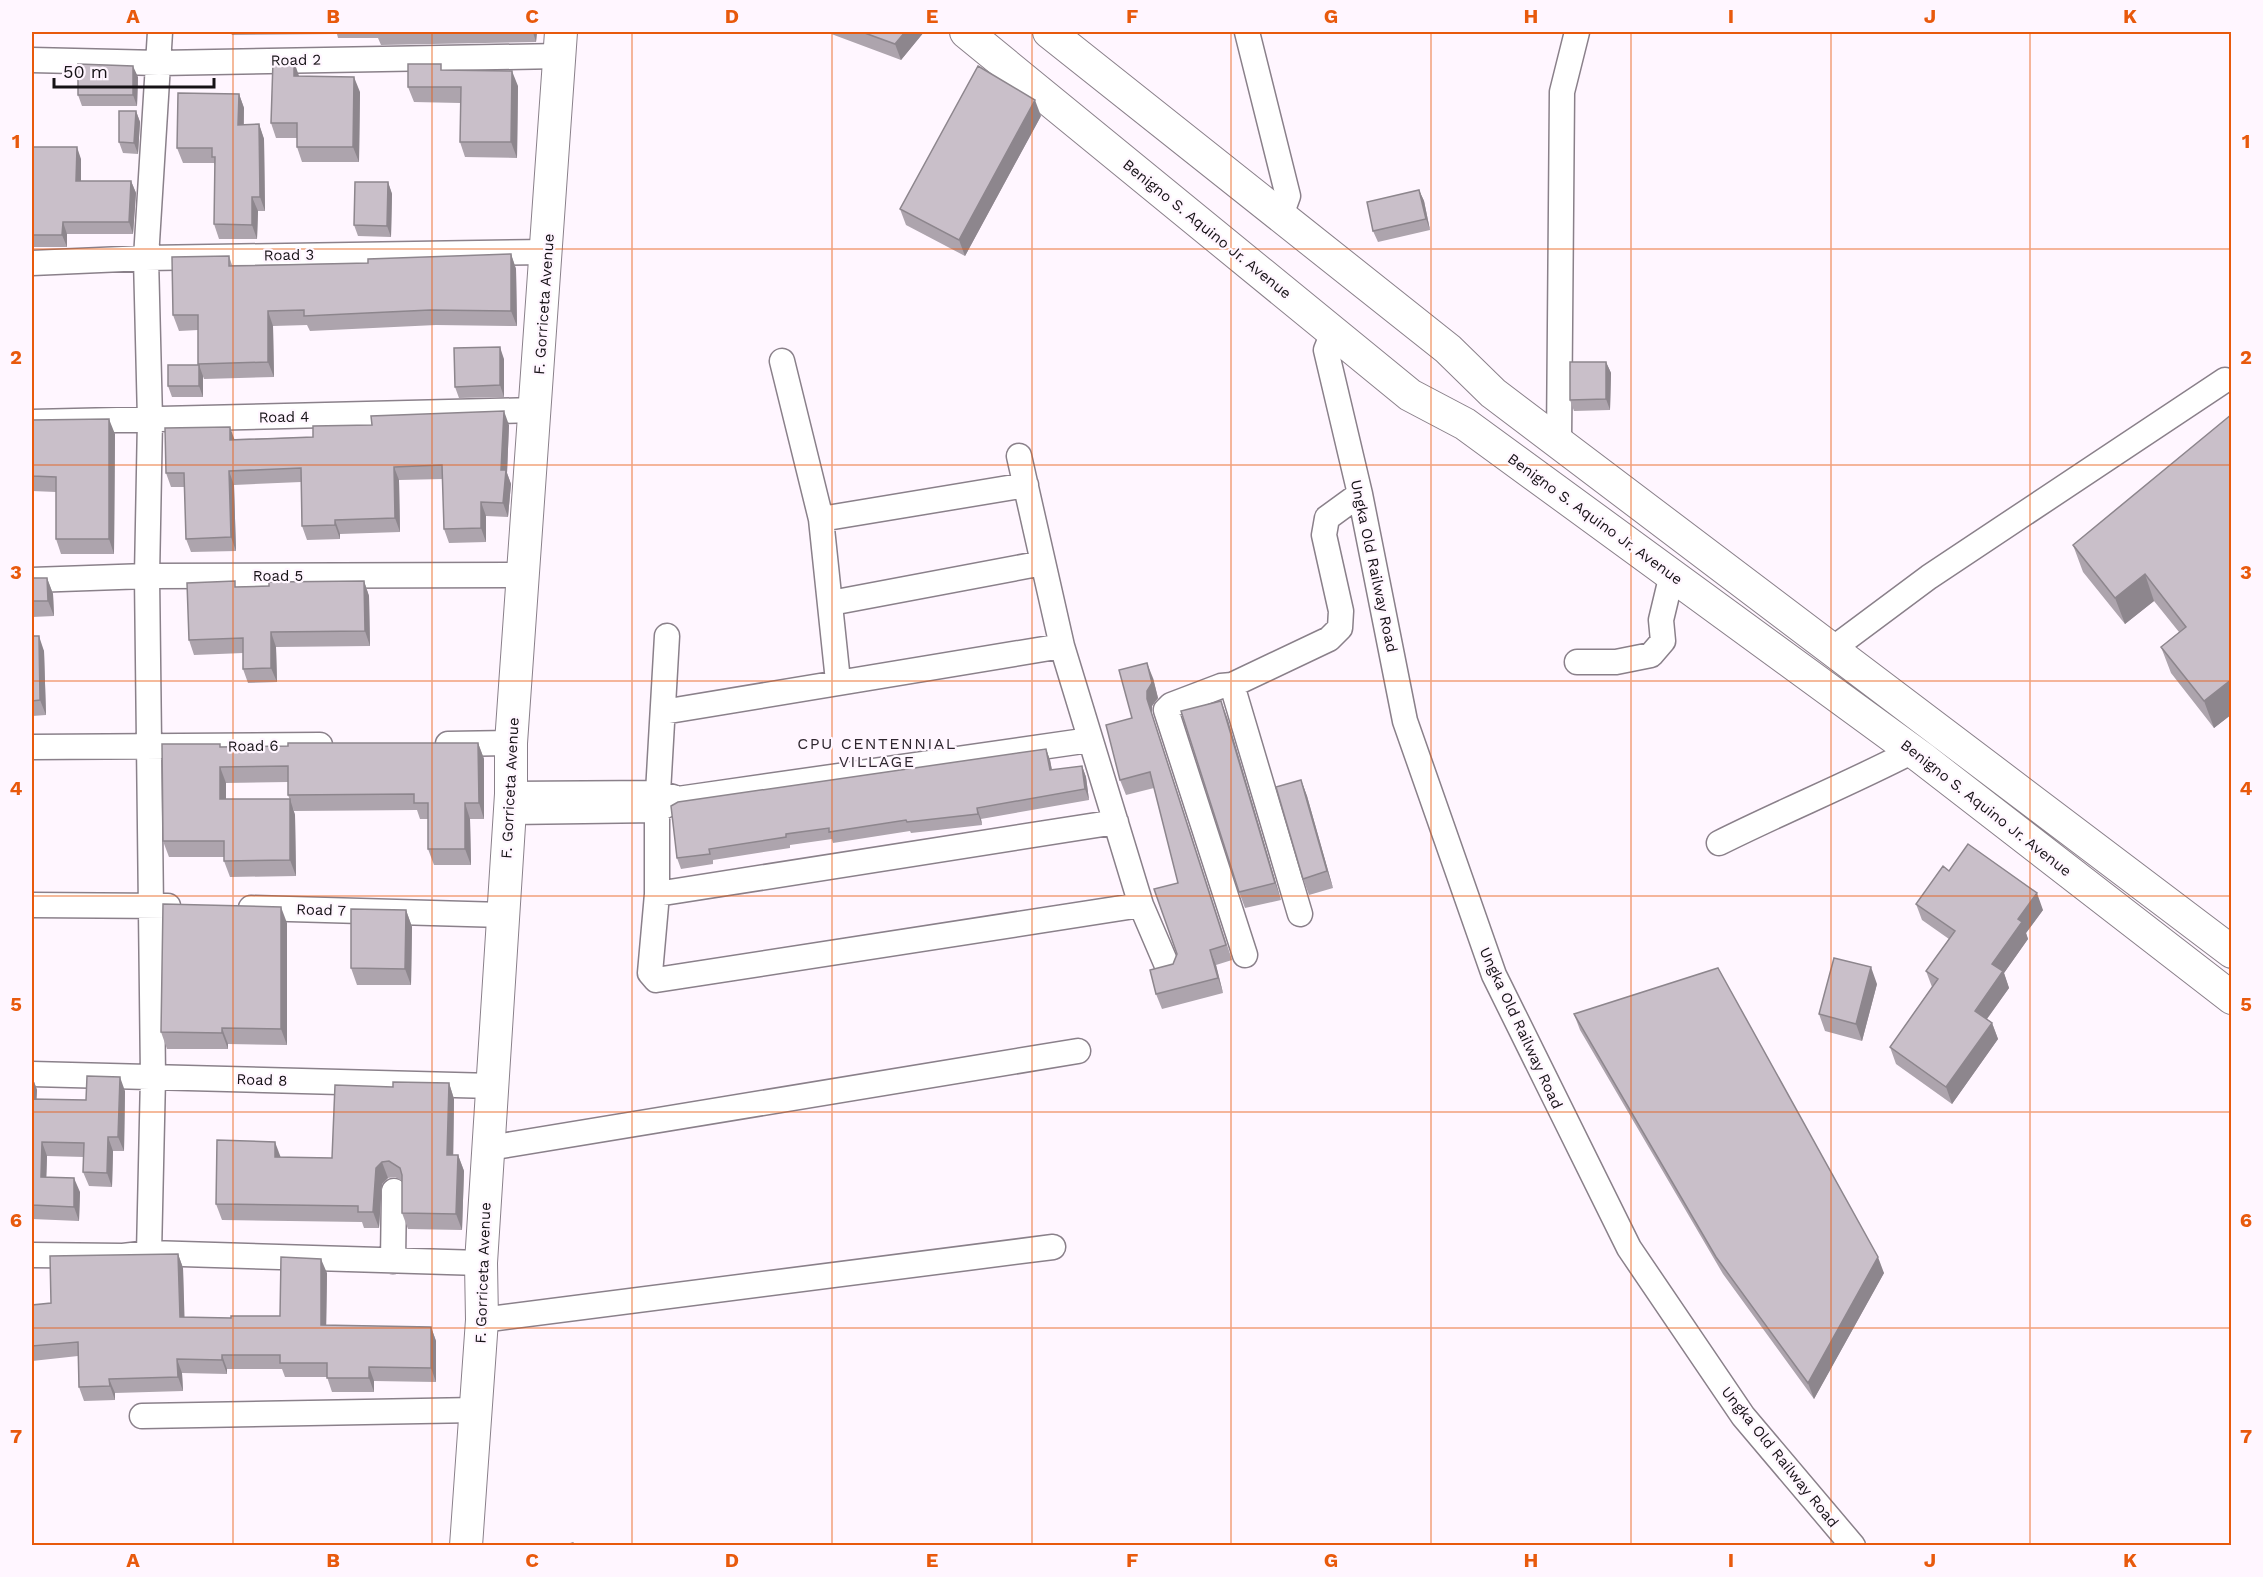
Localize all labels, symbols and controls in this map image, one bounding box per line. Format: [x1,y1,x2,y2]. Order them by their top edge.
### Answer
text: A [126,4,140,28]
text: B [326,4,340,28]
text: C [525,4,539,28]
text: D [725,4,739,28]
text: E [926,4,938,28]
text: F [1126,4,1138,28]
text: G [1324,4,1338,28]
text: H [1524,4,1538,28]
text: I [1728,4,1734,28]
text: J [1924,4,1936,28]
text: K [2123,4,2137,28]
scale bar [54,51,214,89]
street label: Road 2 [271,51,321,69]
text: 50 m [63,61,108,82]
text: 1 [12,129,20,153]
text: 1 [2242,129,2250,153]
street label: Benigno S. Aquino Jr. Avenue [1119,155,1295,303]
street label: F. Gorriceta Avenue [530,233,558,375]
street label: Road 3 [264,246,314,264]
text: 2 [10,345,22,369]
text: 2 [2240,345,2252,369]
street label: Road 4 [258,408,310,426]
street label: Benigno S. Aquino Jr. Avenue [1504,450,1686,588]
street label: Ungka Old Railway Road [1347,478,1401,654]
text: 3 [10,560,22,584]
text: 3 [2240,560,2252,584]
street label: Road 5 [253,567,303,585]
street label: F. Gorriceta Avenue [497,717,523,859]
district label: CPU CENTENNIAL VILLAGE [797,734,957,771]
street label: Benigno S. Aquino Jr. Avenue [1897,736,2075,880]
street label: Road 6 [227,737,279,755]
text: 4 [10,776,23,800]
text: 4 [2240,776,2253,800]
street label: Road 7 [296,900,346,920]
street label: Ungka Old Railway Road [1476,944,1566,1112]
text: 5 [10,992,22,1016]
text: 5 [2240,992,2252,1016]
street label: Road 8 [236,1070,288,1090]
street label: F. Gorriceta Avenue [472,1202,494,1344]
text: 6 [10,1208,22,1232]
text: 6 [2240,1208,2252,1232]
street label: Ungka Old Railway Road [1718,1383,1842,1531]
text: 7 [10,1424,22,1448]
text: 7 [2240,1424,2252,1448]
text: A [126,1548,140,1572]
text: B [326,1548,340,1572]
text: C [525,1548,539,1572]
text: D [725,1548,739,1572]
text: E [926,1548,938,1572]
text: F [1126,1548,1138,1572]
text: G [1324,1548,1338,1572]
text: H [1524,1548,1538,1572]
text: I [1728,1548,1734,1572]
text: J [1924,1548,1936,1572]
text: K [2123,1548,2137,1572]

